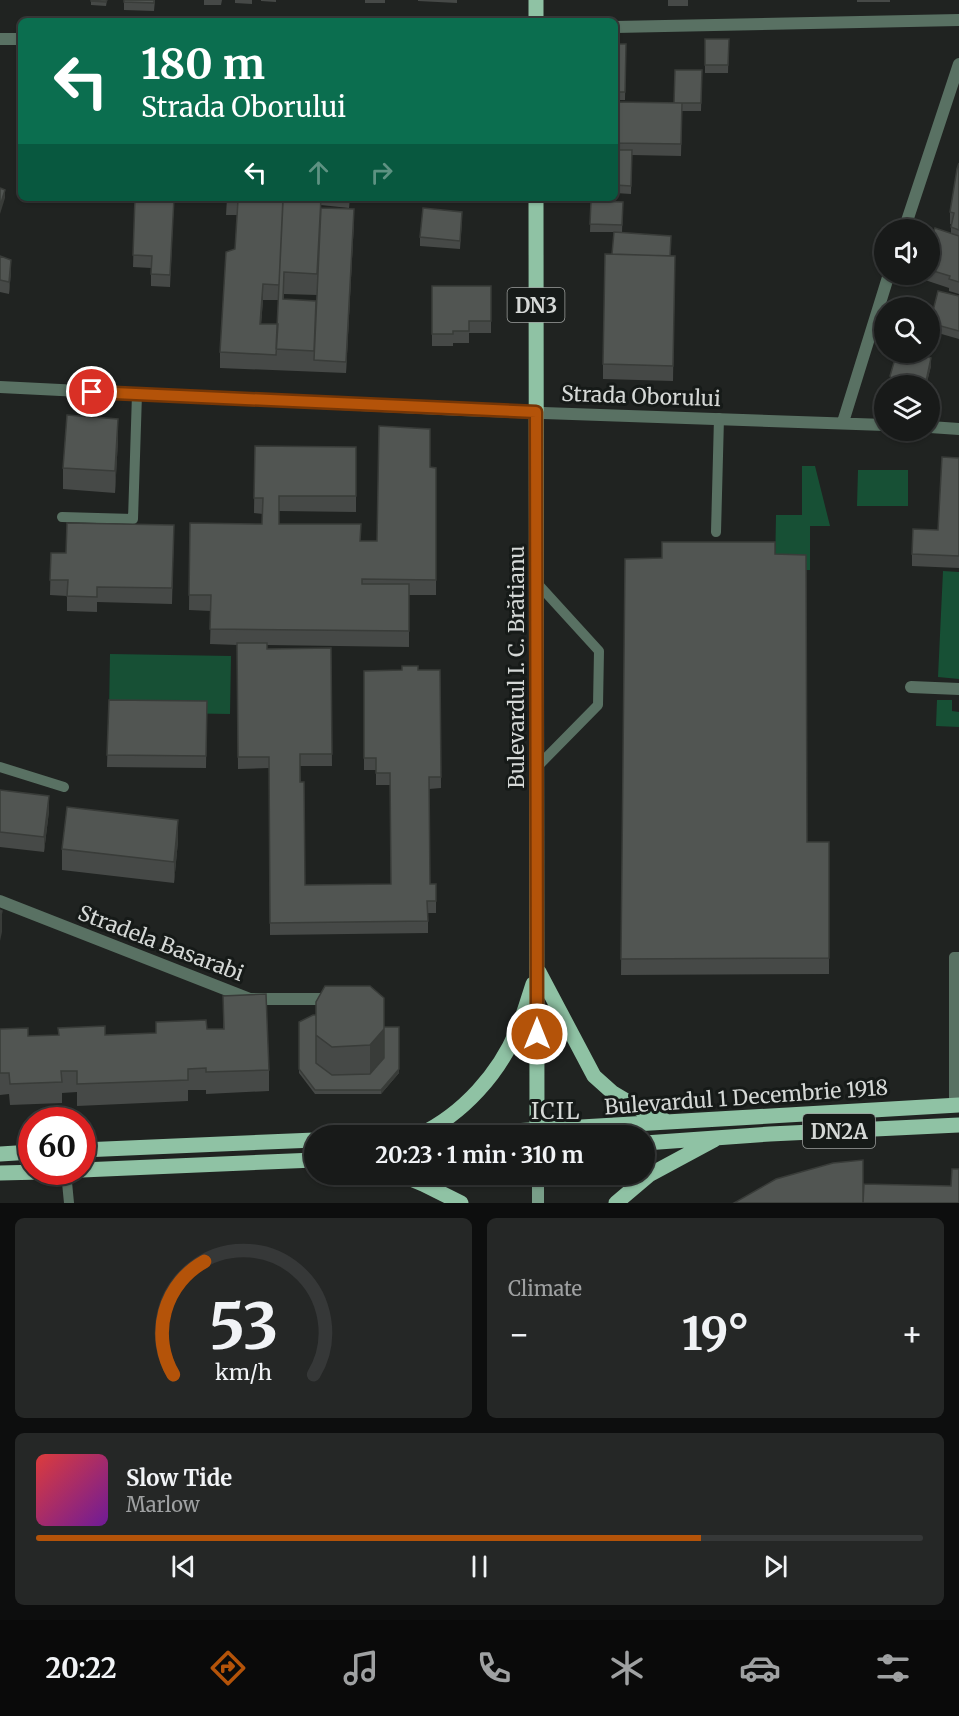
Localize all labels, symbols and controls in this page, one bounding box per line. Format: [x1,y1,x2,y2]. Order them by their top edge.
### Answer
text: 180 m [141,38,265,90]
icon: left [42,42,120,120]
text: Strada Oborului [141,90,346,124]
icon: left [239,156,272,189]
icon: ahead [302,156,335,189]
icon: right [365,156,398,189]
map controls [874,219,940,441]
button: sound [874,219,940,285]
road number: DN3 [508,288,564,322]
button: search [874,297,940,363]
pin [66,366,117,417]
icon: arrive [75,375,108,408]
button: layers [874,375,940,441]
street label: Strada Oborului [561,380,721,412]
street label: Bulevardul I. C. Brătianu [503,546,530,788]
street label: Stradela Basarabi [74,899,248,987]
position arrow [505,1002,569,1066]
street label: Bulevardul 1 Decembrie 1918 [603,1074,889,1120]
district label: ICIL [531,1097,581,1125]
speed limit sign: 60 [18,1107,96,1185]
road number: DN2A [803,1114,875,1148]
text: 20:23 · 1 min · 310 m [375,1141,584,1169]
text: Climate [508,1276,582,1301]
text: 53 [209,1288,278,1366]
text: 19° [682,1306,749,1362]
text: − [508,1314,530,1355]
text: + [901,1314,923,1355]
text: km/h [215,1359,272,1386]
text: Slow Tide [126,1464,232,1492]
text: Marlow [126,1492,200,1517]
icon: previous [167,1550,200,1583]
icon: pause [463,1550,496,1583]
icon: next [759,1550,792,1583]
icon: directions [207,1647,249,1689]
icon: music [340,1647,382,1689]
icon: phone [473,1647,515,1689]
icon: climate [606,1647,648,1689]
icon: car [739,1647,781,1689]
icon: filters [872,1647,914,1689]
text: 20:22 [45,1651,117,1685]

